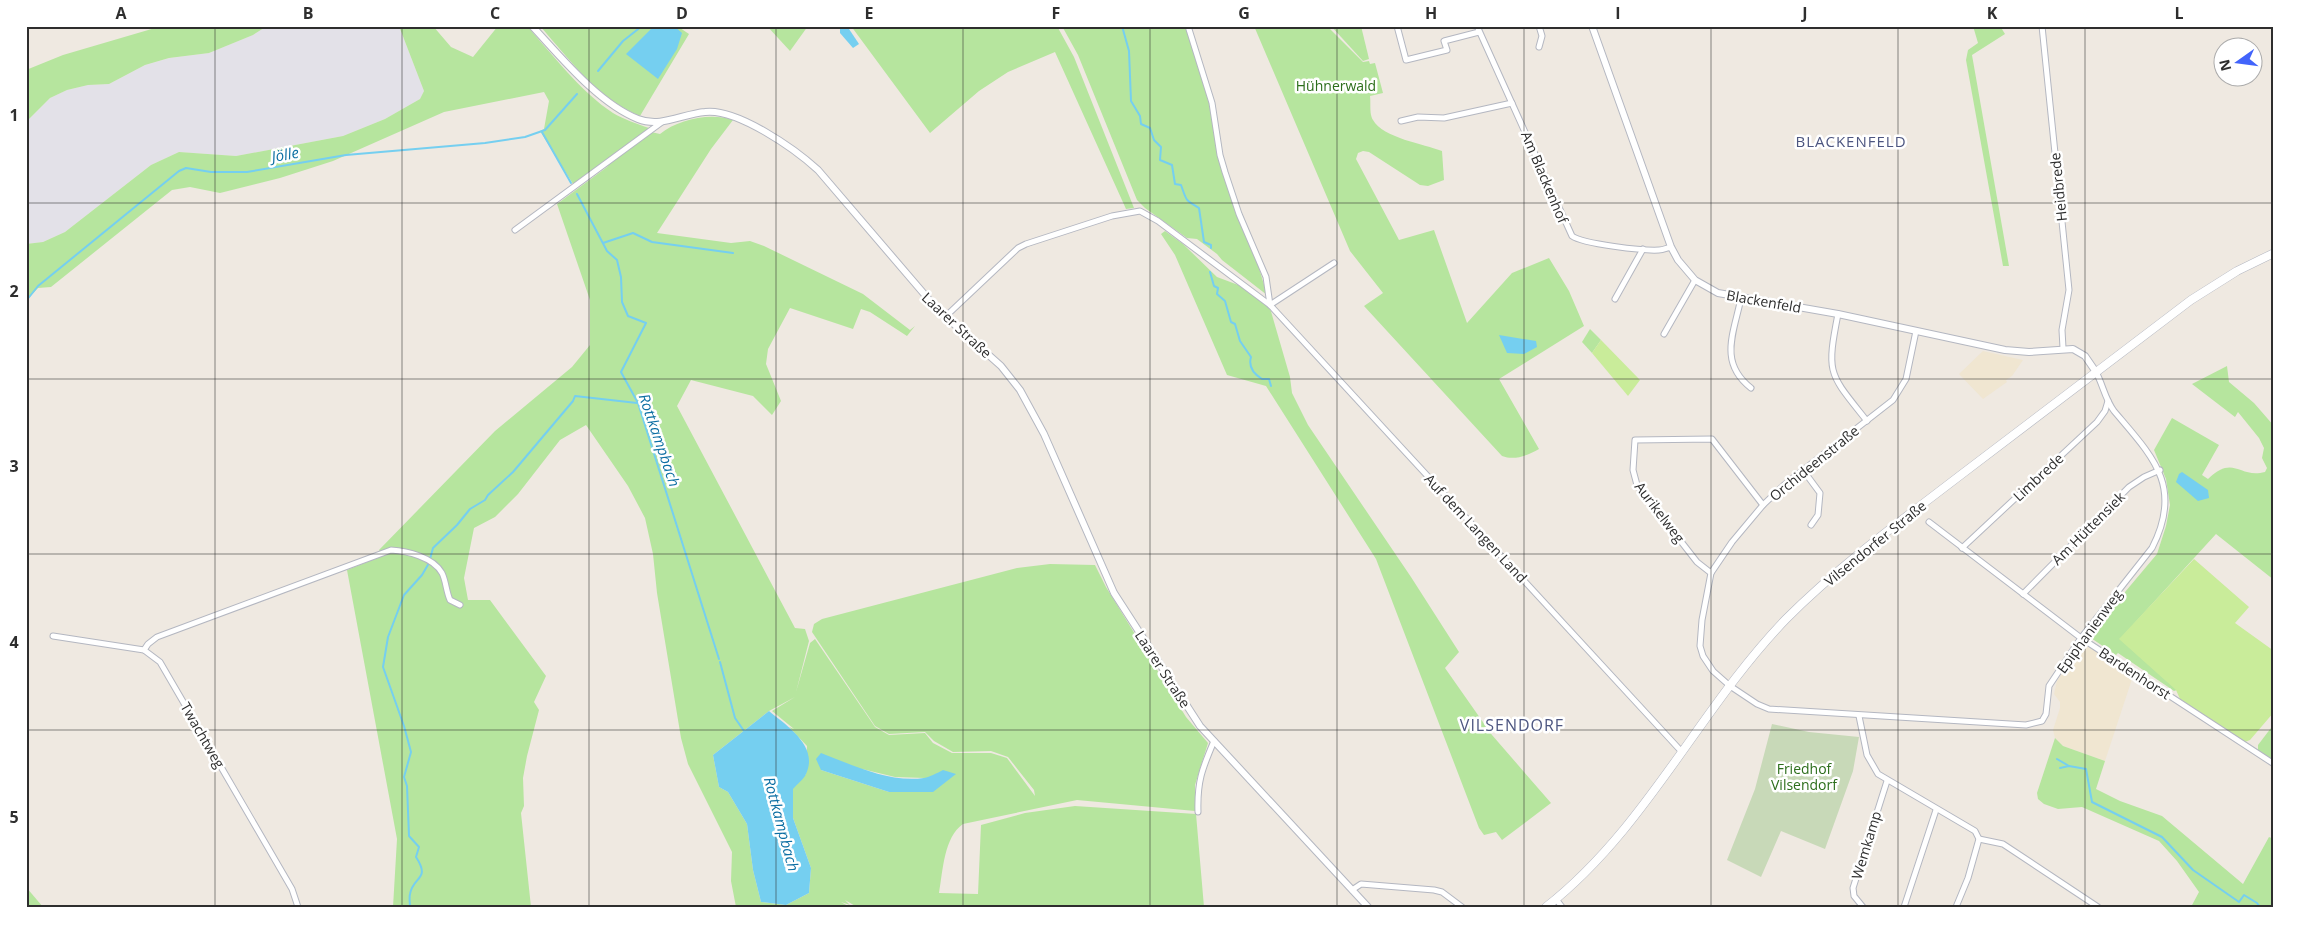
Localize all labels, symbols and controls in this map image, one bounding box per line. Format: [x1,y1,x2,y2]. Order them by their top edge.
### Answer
text: A [115,2,127,24]
text: B [303,2,313,24]
text: C [490,2,500,24]
text: D [676,2,688,24]
text: E [865,2,874,24]
text: F [1052,2,1060,24]
text: G [1238,2,1250,24]
text: H [1425,2,1437,24]
text: I [1615,2,1621,24]
text: J [1800,2,1808,24]
text: K [1987,2,1998,24]
text: L [2174,2,2184,24]
north arrow [2212,38,2262,88]
text: N [2214,57,2235,73]
park label: Hühnerwald [1296,76,1376,95]
text: 1 [9,104,19,126]
street label: Am Blackenhof [1517,128,1573,227]
district label: BLACKENFELD [1795,131,1907,151]
water label: Jölle [267,142,301,167]
street label: Heidbrede [2045,152,2071,222]
text: 2 [9,280,19,302]
street label: Blackenfeld [1725,285,1803,317]
street label: Laarer Straße [918,288,996,362]
water label: Rottkampbach [635,391,685,489]
street label: Orchideenstraße [1765,421,1863,505]
street label: Limbrede [2009,449,2067,505]
text: 3 [9,455,19,477]
street label: Auf dem Langen Land [1420,469,1532,587]
street label: Aurikelweg [1631,478,1689,547]
street label: Am Hüttensiek [2047,487,2129,569]
street label: Vilsendorfer Straße [1820,496,1930,590]
street label: Epiphanienweg [2052,585,2126,677]
street label: Laarer Straße [1131,627,1195,711]
text: 4 [9,631,19,653]
street label: Bardenhorst [2095,643,2175,703]
street label: Twachtweg [177,699,230,772]
district label: VILSENDORF [1460,714,1564,736]
park label: Friedhof Vilsendorf [1771,759,1838,794]
water label: Rottkampbach [760,775,804,873]
text: 5 [9,806,19,828]
street label: Wemkamp [1847,809,1885,881]

